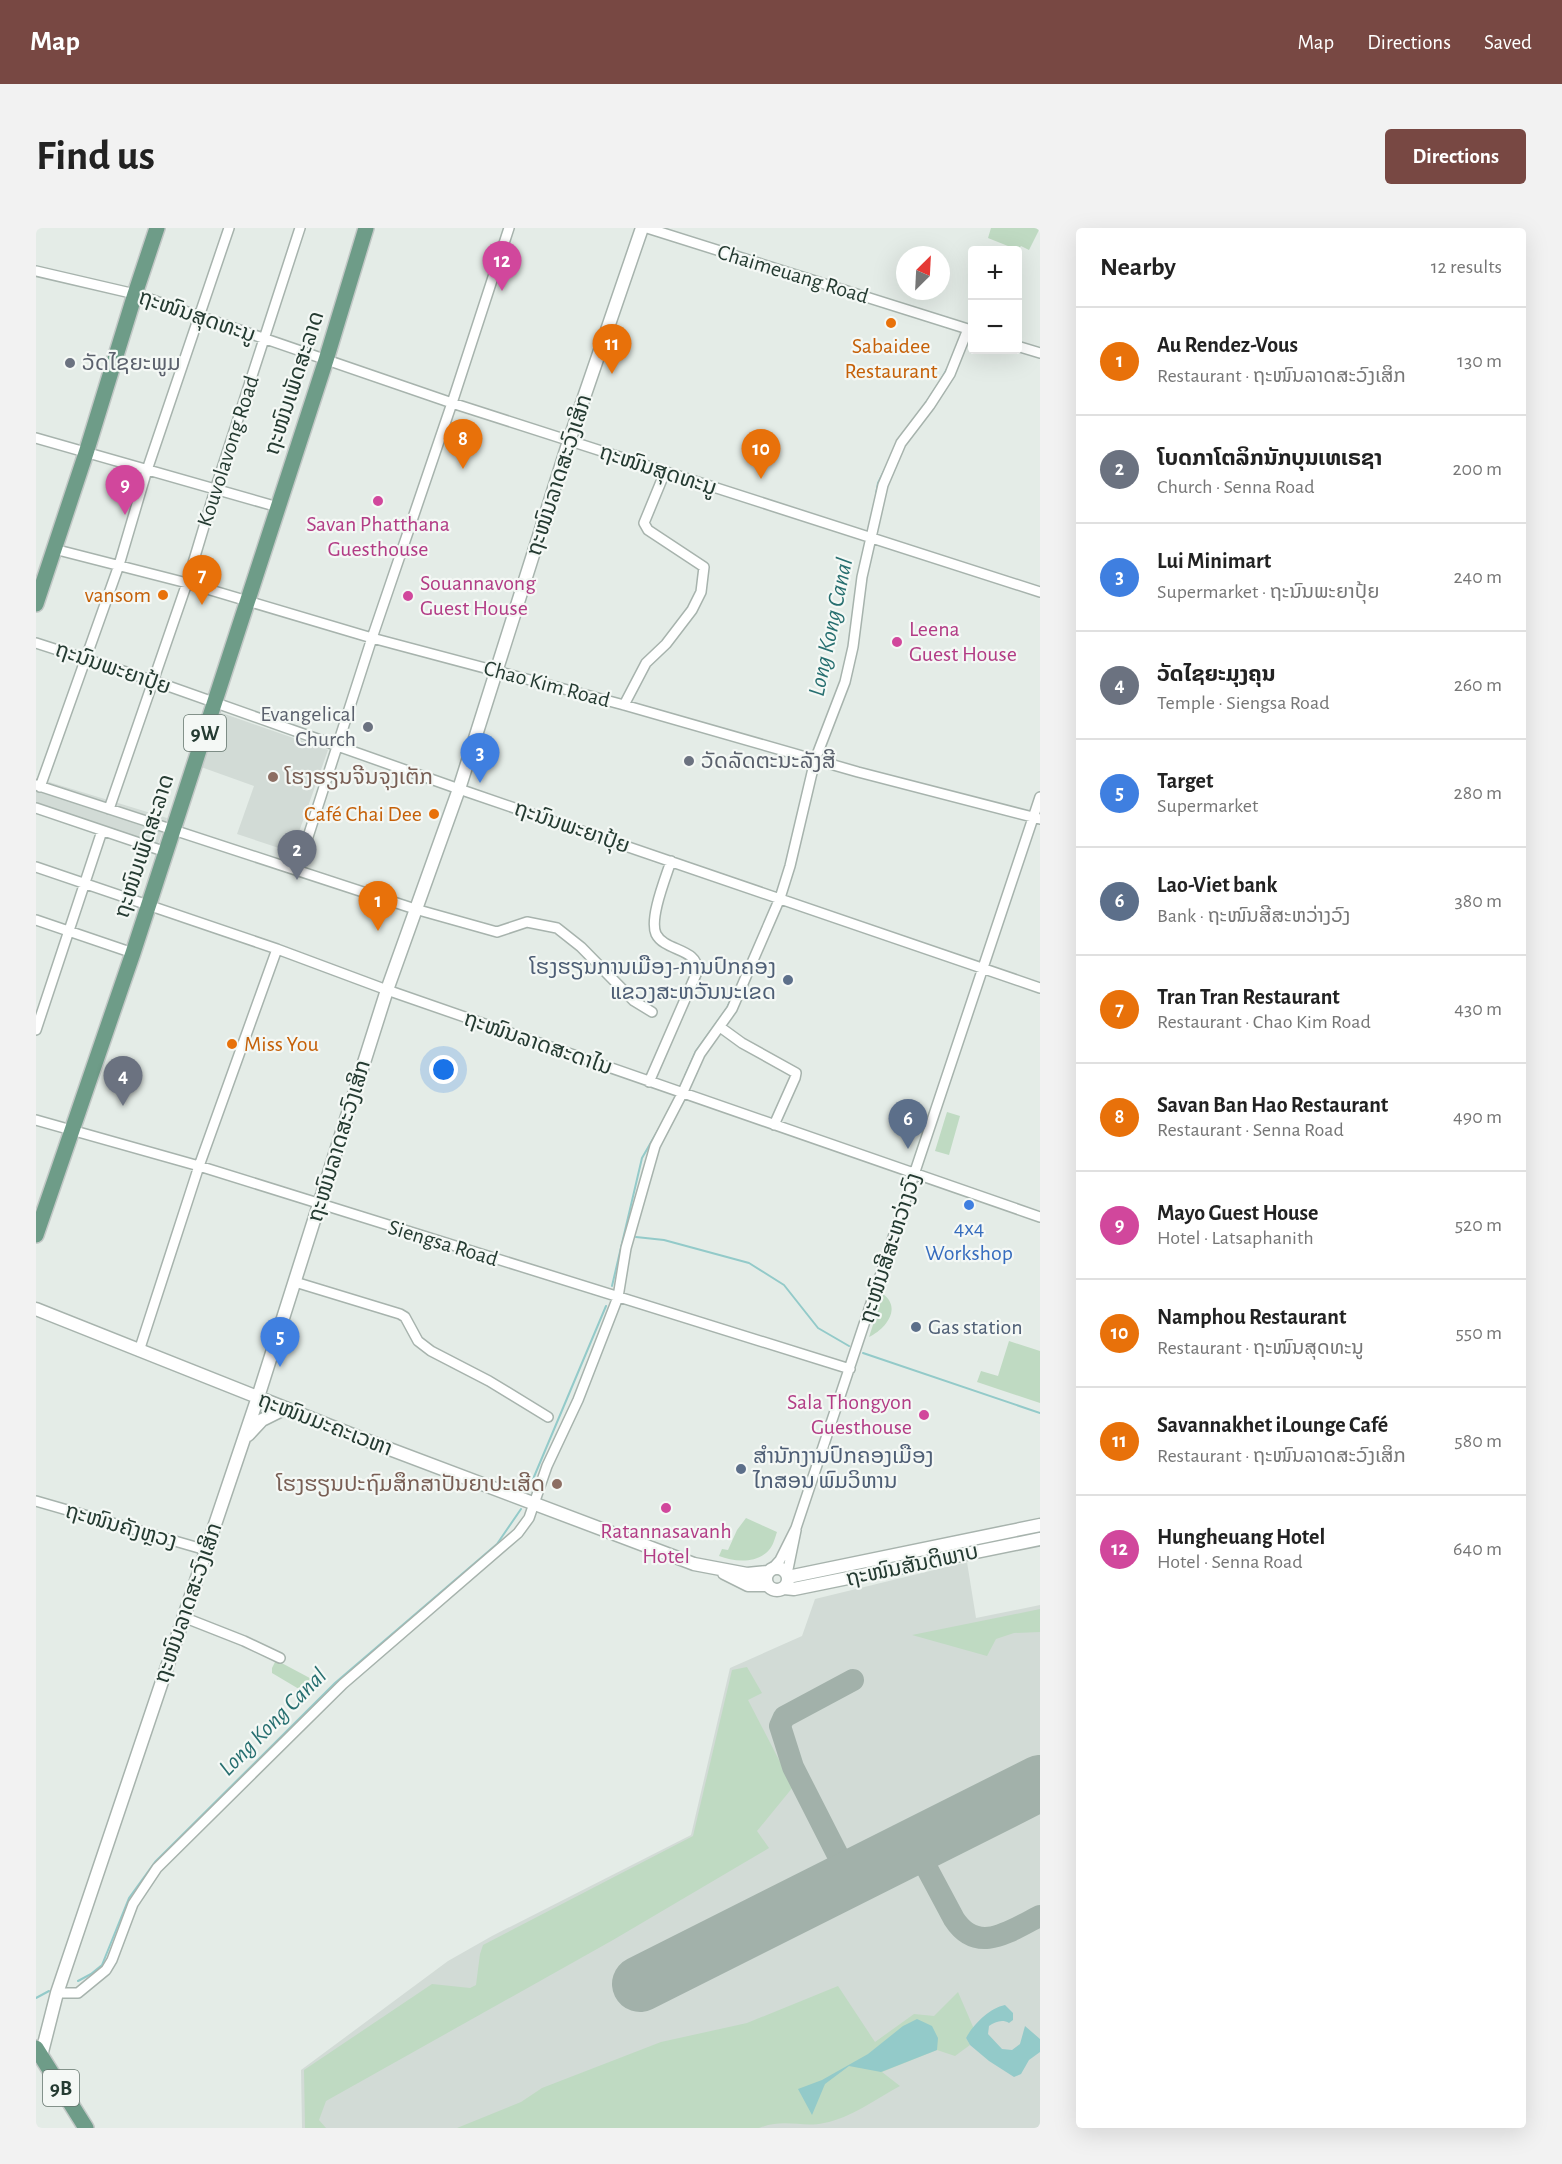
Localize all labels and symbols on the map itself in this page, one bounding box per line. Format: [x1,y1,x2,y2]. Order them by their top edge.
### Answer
street label: Chaimeuang Road [715,241,871,307]
pin: 12 [482,242,522,291]
north arrow [896,246,950,300]
street label: ຖະໜົນສຸດທະນູ [135,286,258,349]
street label: ຖະໜົນເພັດສະລາດ [260,308,328,458]
marker: Sabaidee Restaurant [884,316,898,330]
pin: 11 [592,324,632,374]
place label: Sabaidee Restaurant [844,335,938,382]
place label: ວັດໄຊຍະພູມ [82,352,181,377]
marker: ວັດໄຊຍະພູມ [63,356,77,370]
street label: Kouvolavong Road [193,373,263,529]
street label: ຖະໜົນລາດສະວົງເສິກ [522,391,595,558]
pin: 8 [444,420,482,469]
pin: 10 [742,430,780,479]
street label: ຖະໜົນສຸດທະນູ [596,441,720,502]
pin: 9 [106,466,145,515]
marker: Savan Phatthana Guesthouse [371,494,385,508]
place label: Savan Phatthana Guesthouse [306,513,450,560]
water label: Long Kong Canal [805,555,857,699]
pin: 7 [182,556,222,605]
place label: Souannavong Guest House [420,572,536,619]
place label: vansom [84,584,151,606]
marker: vansom [156,588,170,602]
marker: Souannavong Guest House [401,589,415,603]
place label: Leena Guest House [909,618,1017,665]
marker: Leena Guest House [890,635,904,649]
street label: ຖະນົນພະຍາປຸ້ຍ [51,637,174,701]
street label: Chao Kim Road [481,657,613,711]
place label: Evangelical Church [260,703,356,750]
road number: 9W [184,715,226,751]
marker: Evangelical Church [361,720,375,734]
pin: 3 [460,734,500,783]
place label: ວັດລັດຕະນະລັງສີ [701,748,836,772]
marker: ວັດລັດຕະນະລັງສີ [682,754,696,768]
place label: ໂຮງຮຽນຈີນຈຸງເຕັກ [284,764,433,791]
marker: ໂຮງຮຽນຈີນຈຸງເຕັກ [266,770,280,784]
street label: ຖະໜົນເພັດສະລາດ [110,771,178,921]
street label: ຖະນົນພະຍາປຸ້ຍ [510,796,633,860]
place label: Café Chai Dee [304,803,422,825]
marker: Café Chai Dee [427,807,441,821]
pin: 2 [278,830,316,880]
pin: 1 [358,882,398,931]
place label: ໂຮງຮຽນການເມືອງ-ການປົກຄອງ ແຂວງສະຫວັນນະເຂດ [529,954,776,1003]
marker: ໂຮງຮຽນການເມືອງ-ການປົກຄອງ ແຂວງສະຫວັນນະເຂດ [781,973,795,987]
street label: ຖະໜົນລາດສະດາໄນ [461,1007,615,1079]
place label: Miss You [244,1033,319,1055]
marker: Miss You [225,1037,239,1051]
your location [429,1055,458,1084]
pin: 4 [104,1056,142,1106]
street label: ຖະໜົນລາດສະວົງເສິກ [303,1057,374,1225]
pin: 6 [888,1100,928,1149]
street label: ຖະໜົນສີສະຫວ່າງວົງ [853,1169,925,1326]
marker: 4x4 Workshop [962,1198,976,1212]
street label: Siengsa Road [385,1216,501,1270]
place label: 4x4 Workshop [925,1217,1013,1264]
place label: Gas station [928,1316,1023,1338]
pin: 5 [260,1318,300,1367]
marker: Gas station [909,1320,923,1334]
street label: ຖະໜົນມະຄະເວຫາ [255,1388,395,1460]
place label: Sala Thongyon Guesthouse [787,1391,912,1438]
marker: Sala Thongyon Guesthouse [917,1408,931,1422]
place label: ສຳນັກງານປົກຄອງເມືອງ ໄກສອນ ພົມວິຫານ [752,1443,934,1492]
marker: ສຳນັກງານປົກຄອງເມືອງ ໄກສອນ ພົມວິຫານ [734,1462,748,1476]
place label: ໂຮງຮຽນປະຖົມສຶກສາປັນຍາປະເສີດ [276,1471,545,1497]
marker: ໂຮງຮຽນປະຖົມສຶກສາປັນຍາປະເສີດ [550,1477,564,1491]
street label: ຖະໜົນຄັງຫຼວງ [62,1500,179,1553]
marker: Ratannasavanh Hotel [659,1501,673,1515]
street label: ຖະໜົນລາດສະວົງເສິກ [149,1520,226,1686]
place label: Ratannasavanh Hotel [600,1520,732,1567]
street label: ຖະໜົນສັນຕິພາບ [843,1539,980,1590]
water label: Long Kong Canal [215,1663,332,1780]
road number: 9B [43,2070,79,2106]

